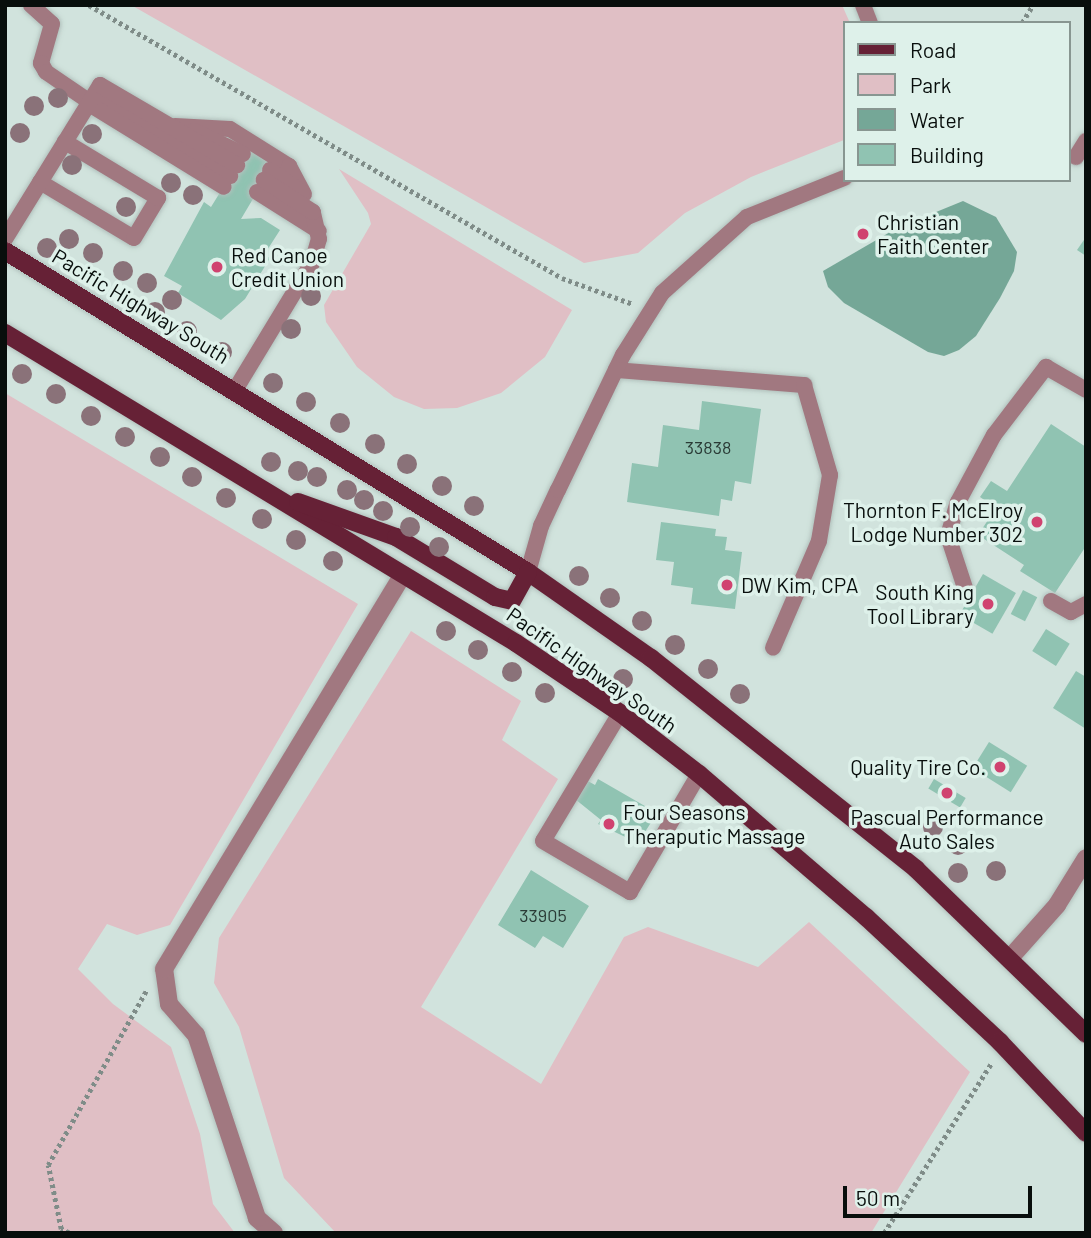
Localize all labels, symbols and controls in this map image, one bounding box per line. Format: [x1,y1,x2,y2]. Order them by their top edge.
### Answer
legend [842,21,1070,182]
text: Road [910,37,956,62]
text: Park [910,72,951,97]
text: Water [910,107,964,132]
text: Building [910,142,984,167]
place label: Christian Faith Center [877,209,989,259]
marker: Christian Faith Center [855,226,871,242]
place label: Red Canoe Credit Union [231,242,344,292]
street label: Pacific Highway South [48,243,234,369]
marker: Red Canoe Credit Union [209,259,225,275]
house number: 33838 [685,436,731,458]
place label: Thornton F. McElroy Lodge Number 302 [843,497,1023,547]
marker: Thornton F. McElroy Lodge Number 302 [1029,514,1045,530]
place label: DW Kim, CPA [741,572,858,598]
marker: DW Kim, CPA [719,577,735,593]
place label: South King Tool Library [867,579,974,629]
marker: South King Tool Library [980,596,996,612]
street label: Pacific Highway South [502,602,682,738]
place label: Quality Tire Co. [850,754,986,780]
marker: Quality Tire Co. [992,759,1008,775]
marker: Pascual Performance Auto Sales [939,785,955,801]
place label: Four Seasons Theraputic Massage [623,799,805,849]
place label: Pascual Performance Auto Sales [850,804,1044,854]
marker: Four Seasons Theraputic Massage [601,816,617,832]
house number: 33905 [519,904,567,926]
scale bar [846,1172,1035,1216]
text: 50 m [856,1185,900,1210]

